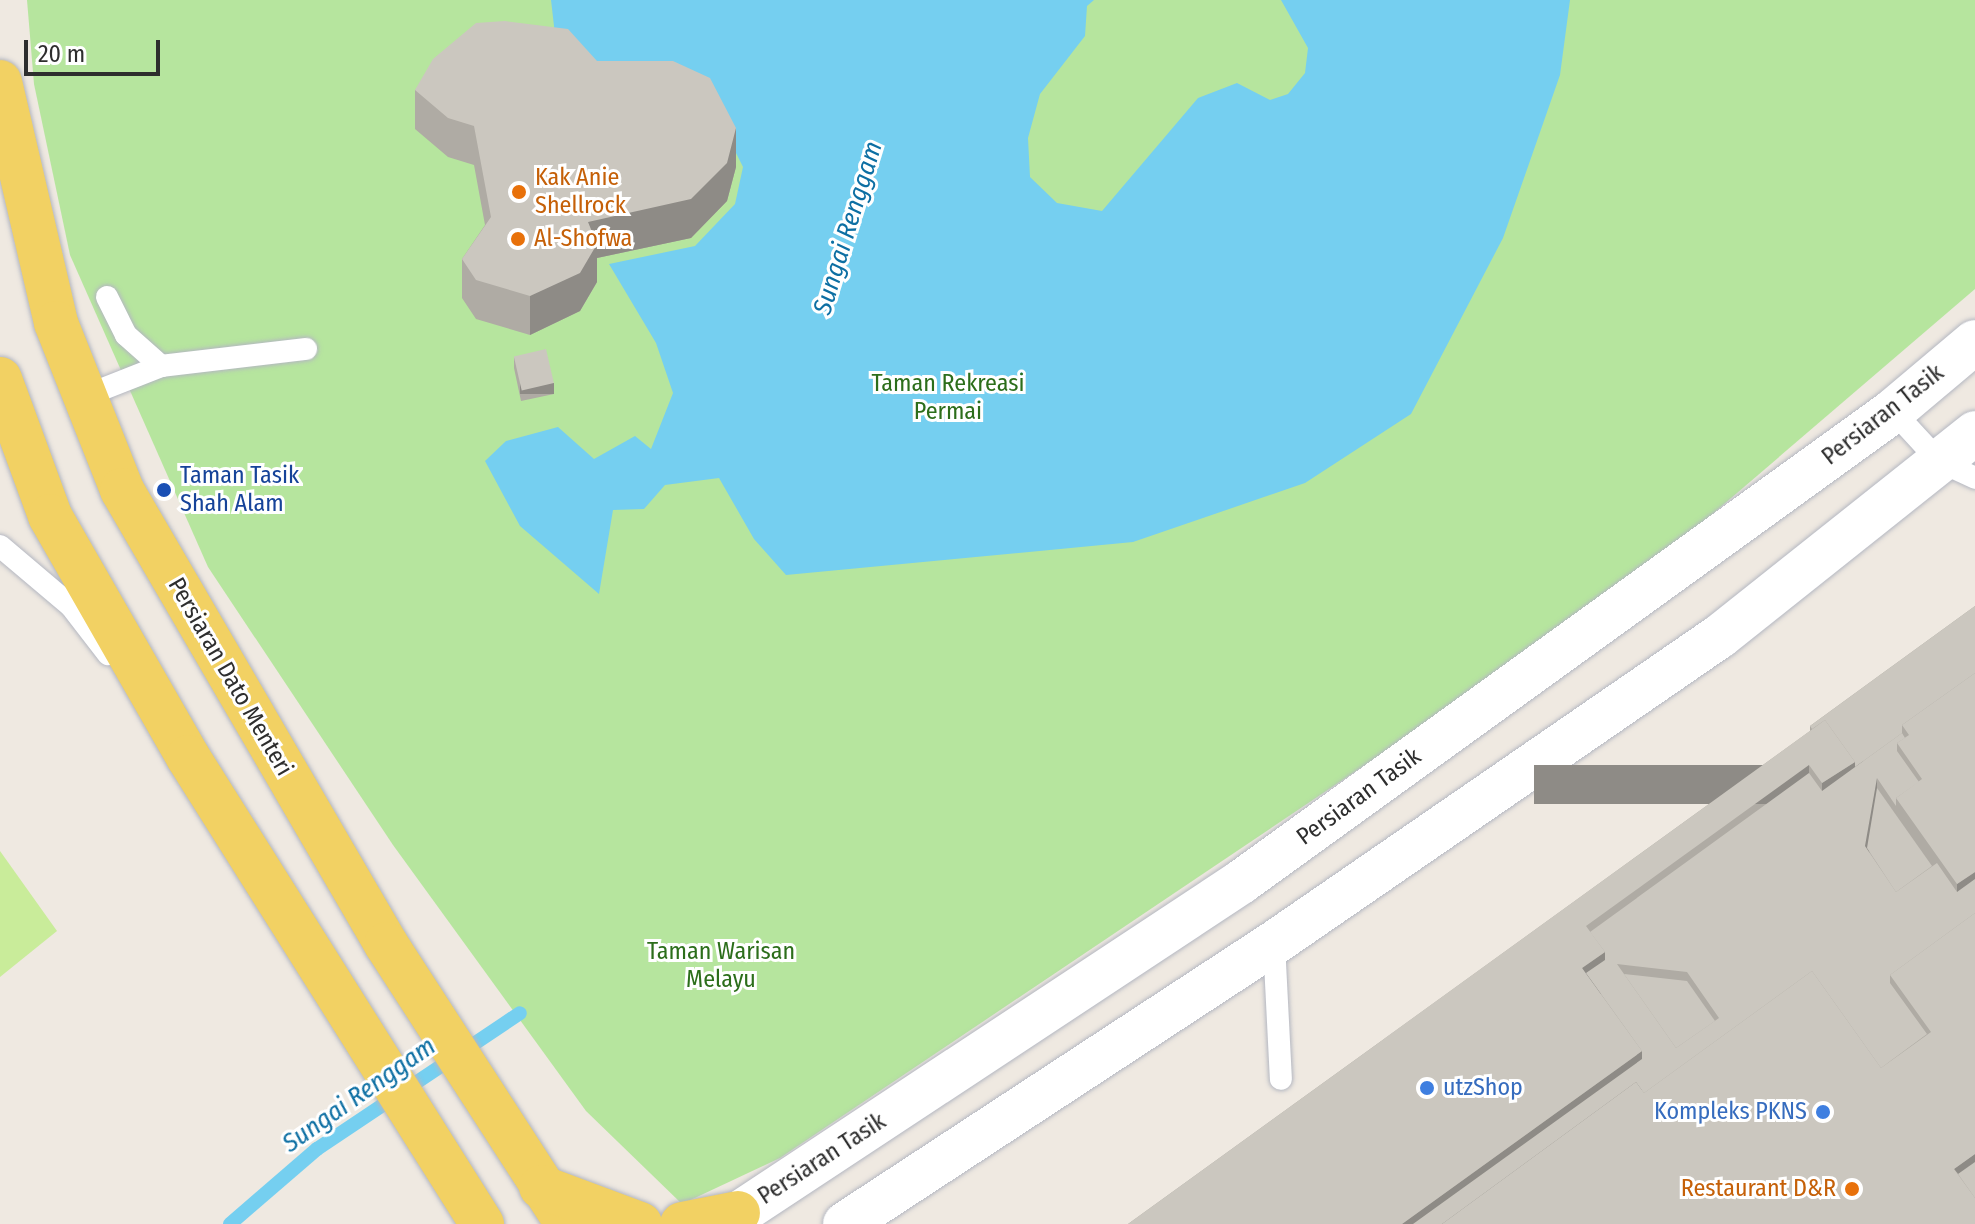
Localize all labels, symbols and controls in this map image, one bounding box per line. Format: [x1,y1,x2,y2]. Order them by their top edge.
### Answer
scale bar [28,24,164,74]
text: 20 m [38,40,85,68]
water label: Sungai Renggam [807,138,889,318]
place label: Kak Anie Shellrock [535,164,626,220]
marker: Kak Anie Shellrock [510,183,528,201]
place label: Al-Shofwa [534,225,632,253]
marker: Al-Shofwa [509,230,527,248]
street label: Persiaran Tasik [1816,359,1950,471]
park label: Taman Rekreasi Permai [871,370,1025,426]
place label: Taman Tasik Shah Alam [180,462,299,518]
marker: Taman Tasik Shah Alam [155,481,173,499]
street label: Persiaran Dato Menteri [162,573,298,781]
street label: Persiaran Tasik [1291,742,1427,852]
park label: Taman Warisan Melayu [647,938,795,994]
water label: Sungai Renggam [277,1031,441,1159]
place label: utzShop [1443,1074,1523,1102]
marker: utzShop [1418,1079,1436,1097]
place label: Kompleks PKNS [1654,1098,1807,1126]
marker: Kompleks PKNS [1814,1103,1832,1121]
street label: Persiaran Tasik [753,1107,891,1211]
place label: Restaurant D&R [1681,1175,1836,1203]
marker: Restaurant D&R [1843,1180,1861,1198]

